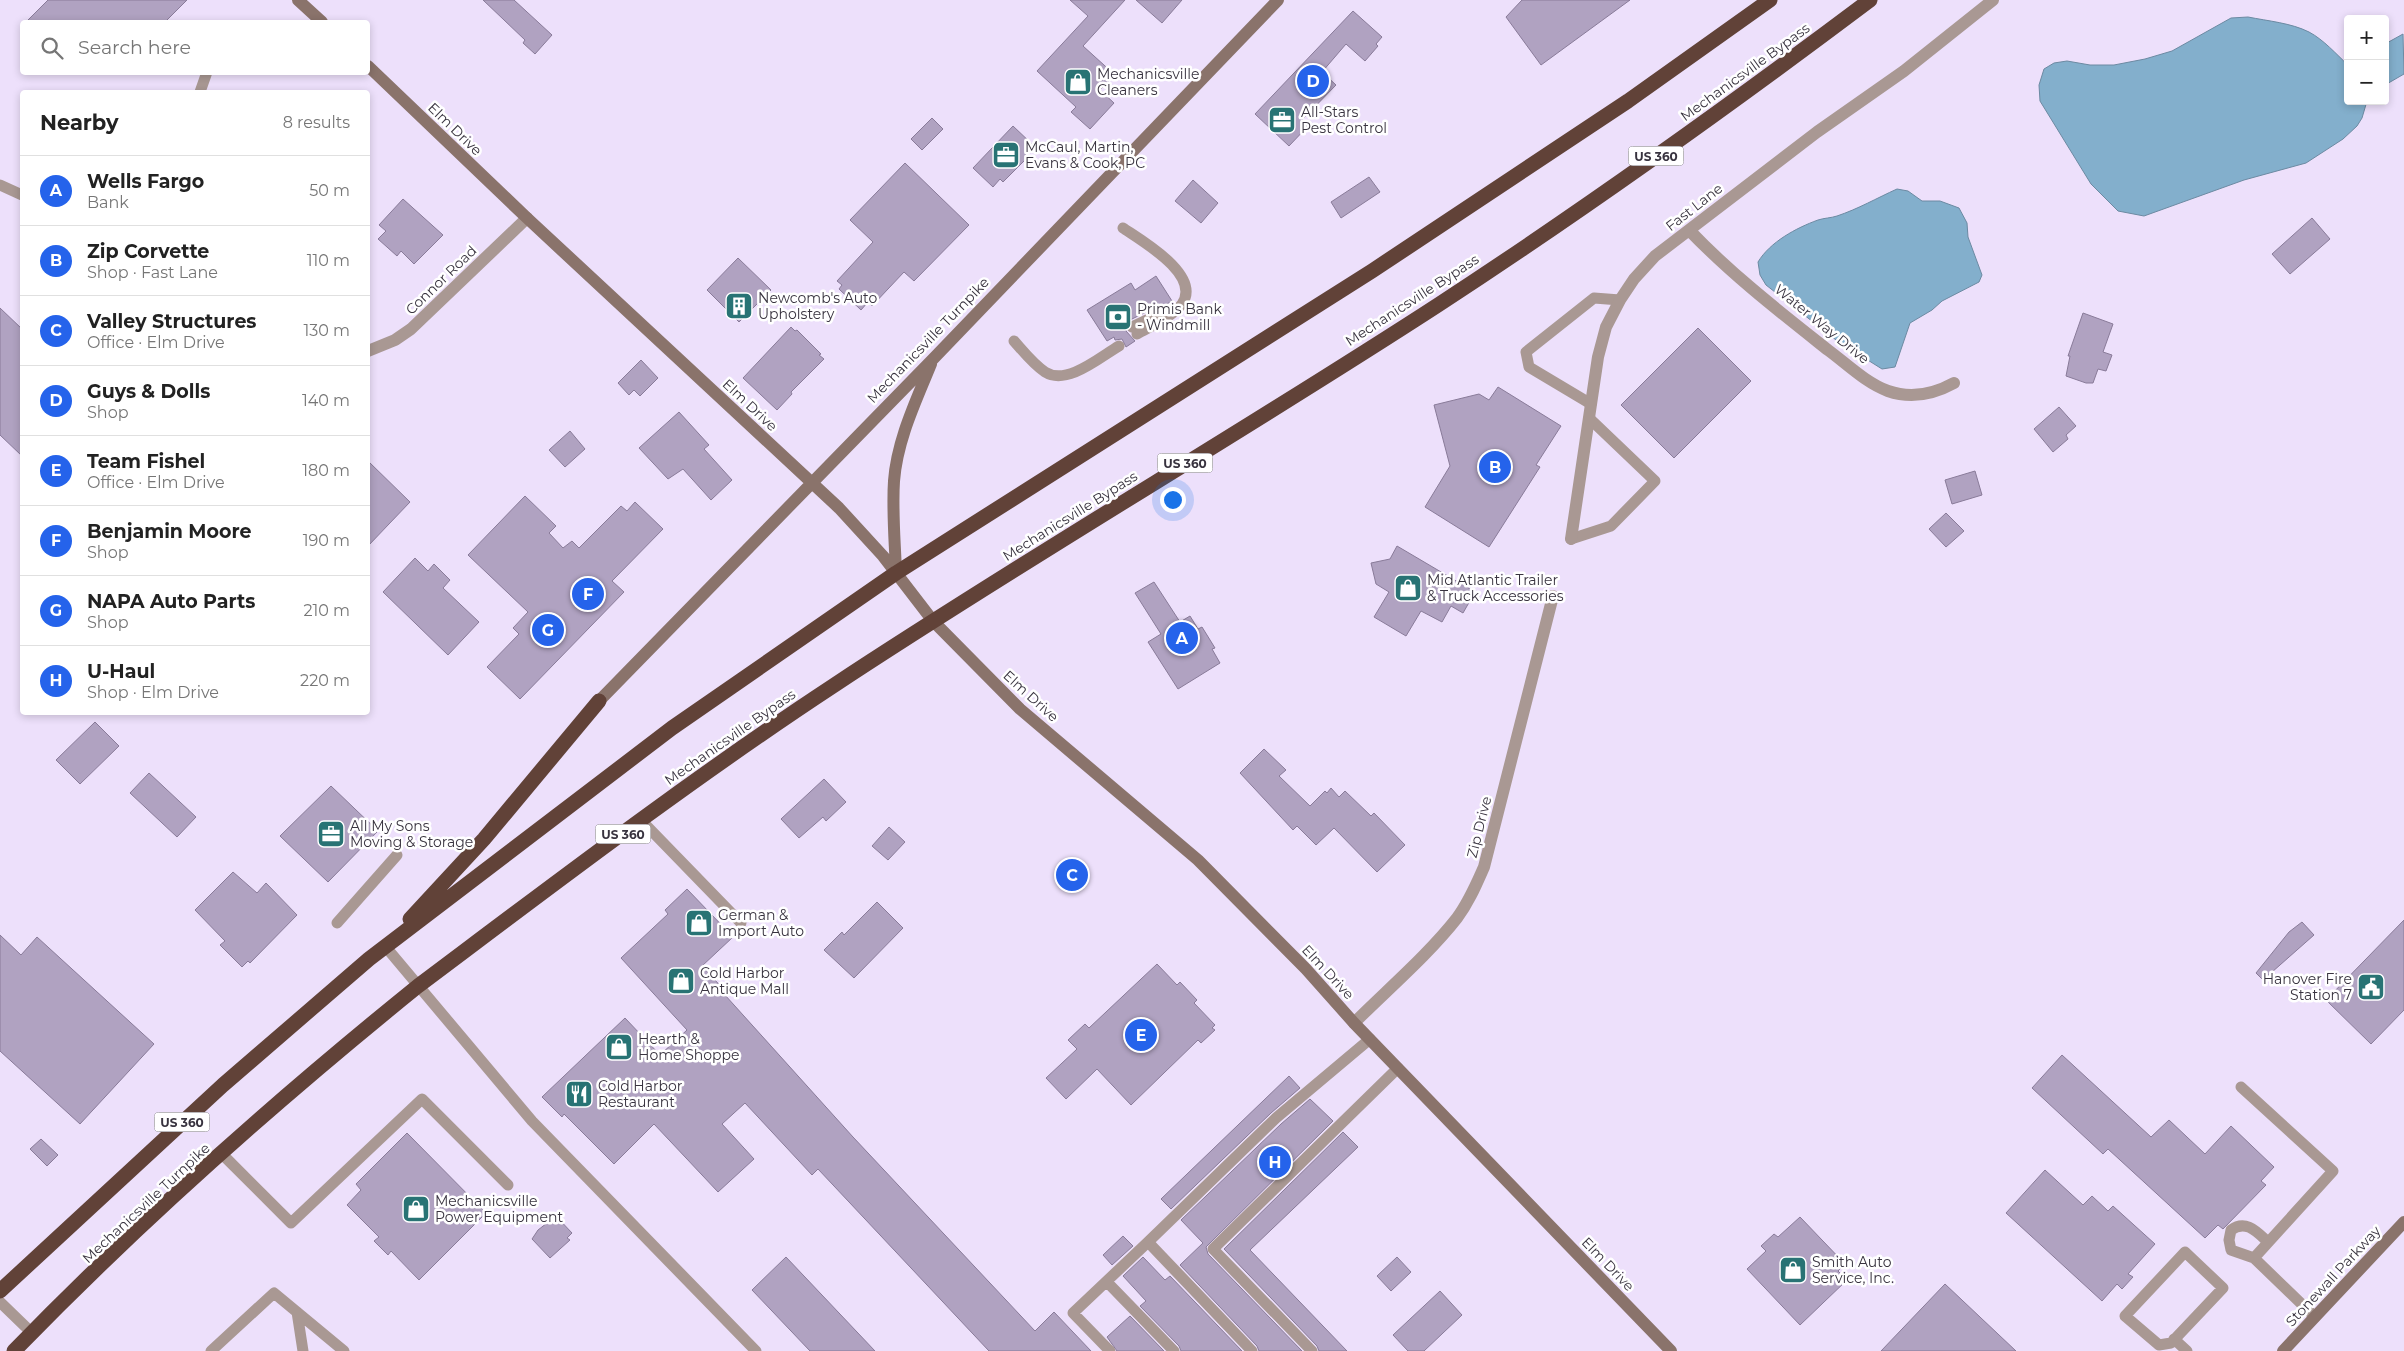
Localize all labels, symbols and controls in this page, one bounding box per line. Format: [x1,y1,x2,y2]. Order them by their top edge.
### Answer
map controls [2344,15,2389,105]
button: + [2344,15,2389,60]
street label: Mechanicsville Bypass [1677,19,1813,125]
search box [20,20,370,75]
icon: search [38,34,66,62]
text: Search here [78,36,191,59]
button: − [2344,60,2389,105]
pin: D [1297,62,1329,100]
place label: Mechanicsville Cleaners [1097,65,1199,99]
shop icon: Mechanicsville Cleaners [1063,67,1093,97]
street label: Elm Drive [424,99,486,159]
place label: All-Stars Pest Control [1301,103,1387,137]
office icon: All-Stars Pest Control [1267,105,1297,135]
text: Nearby [40,110,119,135]
text: 8 results [283,113,350,132]
place label: McCaul, Martin, Evans & Cook, PC [1025,138,1145,172]
office icon: McCaul, Martin, Evans & Cook, PC [991,140,1021,170]
road number: US 360 [1628,146,1684,166]
text: Wells Fargo [87,170,204,193]
street label: Fast Lane [1662,179,1726,235]
text: A [50,181,62,200]
text: 50 m [309,181,350,200]
text: Bank [87,193,129,212]
text: Zip Corvette [87,240,209,263]
street label: Connor Road [402,242,480,318]
street label: Mechanicsville Bypass [1342,250,1482,350]
text: B [50,251,62,270]
text: 110 m [307,251,350,270]
text: Shop · Fast Lane [87,263,218,282]
street label: Mechanicsville Turnpike [863,273,993,407]
street label: Water Way Drive [1771,280,1873,368]
place label: Newcomb's Auto Upholstery [758,289,878,323]
building icon: Newcomb's Auto Upholstery [724,291,754,321]
place label: Primis Bank - Windmill [1137,300,1222,334]
bank icon: Primis Bank - Windmill [1103,302,1133,332]
text: Valley Structures [87,310,256,333]
text: C [50,321,62,340]
text: 130 m [303,321,350,340]
text: Office · Elm Drive [87,333,225,352]
street label: Elm Drive [719,375,781,435]
text: Guys & Dolls [87,380,210,403]
text: D [49,391,63,410]
text: 140 m [302,391,350,410]
text: Shop [87,403,129,422]
pin: B [1479,448,1511,486]
text: Team Fishel [87,450,205,473]
road number: US 360 [1158,453,1212,472]
text: E [51,461,61,480]
text: 180 m [302,461,350,480]
street label: Mechanicsville Bypass [999,467,1141,565]
text: Office · Elm Drive [87,473,225,492]
your location [1160,487,1186,513]
text: Benjamin Moore [87,520,251,543]
text: F [51,531,61,550]
text: 190 m [303,531,350,550]
text: Shop [87,543,129,562]
place label: Mid Atlantic Trailer & Truck Accessories [1427,571,1564,605]
shop icon: Mid Atlantic Trailer & Truck Accessories [1393,573,1423,603]
pin: F [572,575,604,613]
text: NAPA Auto Parts [87,590,255,613]
text: G [50,601,62,620]
text: 210 m [303,601,350,620]
pin: G [532,611,564,649]
text: Shop [87,613,129,632]
pin: A [1166,619,1198,657]
text: U-Haul [87,660,155,683]
street label: Elm Drive [1000,666,1062,726]
text: H [50,671,62,690]
text: 220 m [300,671,350,690]
text: Shop · Elm Drive [87,683,219,702]
street label: Mechanicsville Bypass [661,685,799,789]
street label: Zip Drive [1463,794,1495,860]
place label: All My Sons Moving & Storage [350,817,473,851]
office icon: All My Sons Moving & Storage [316,819,346,849]
road number: US 360 [596,824,650,844]
pin: C [1056,856,1088,894]
place label: German & Import Auto [718,906,804,940]
shop icon: German & Import Auto [684,908,714,938]
street label: Elm Drive [1298,941,1358,1003]
place label: Cold Harbor Antique Mall [700,964,789,998]
shop icon: Cold Harbor Antique Mall [666,966,696,996]
place label: Hanover Fire Station 7 [2263,970,2352,1004]
public building icon: Hanover Fire Station 7 [2356,972,2386,1002]
pin: E [1125,1016,1157,1054]
place label: Hearth & Home Shoppe [638,1030,739,1064]
shop icon: Hearth & Home Shoppe [604,1032,634,1062]
place label: Cold Harbor Restaurant [598,1077,683,1111]
restaurant icon: Cold Harbor Restaurant [564,1079,594,1109]
road number: US 360 [154,1112,210,1132]
street label: Mechanicsville Turnpike [78,1139,214,1267]
pin: H [1259,1143,1291,1181]
place label: Mechanicsville Power Equipment [435,1192,563,1226]
shop icon: Mechanicsville Power Equipment [401,1194,431,1224]
street label: Stonewall Parkway [2282,1222,2385,1330]
street label: Elm Drive [1578,1233,1638,1295]
place label: Smith Auto Service, Inc. [1812,1253,1894,1287]
shop icon: Smith Auto Service, Inc. [1778,1255,1808,1285]

